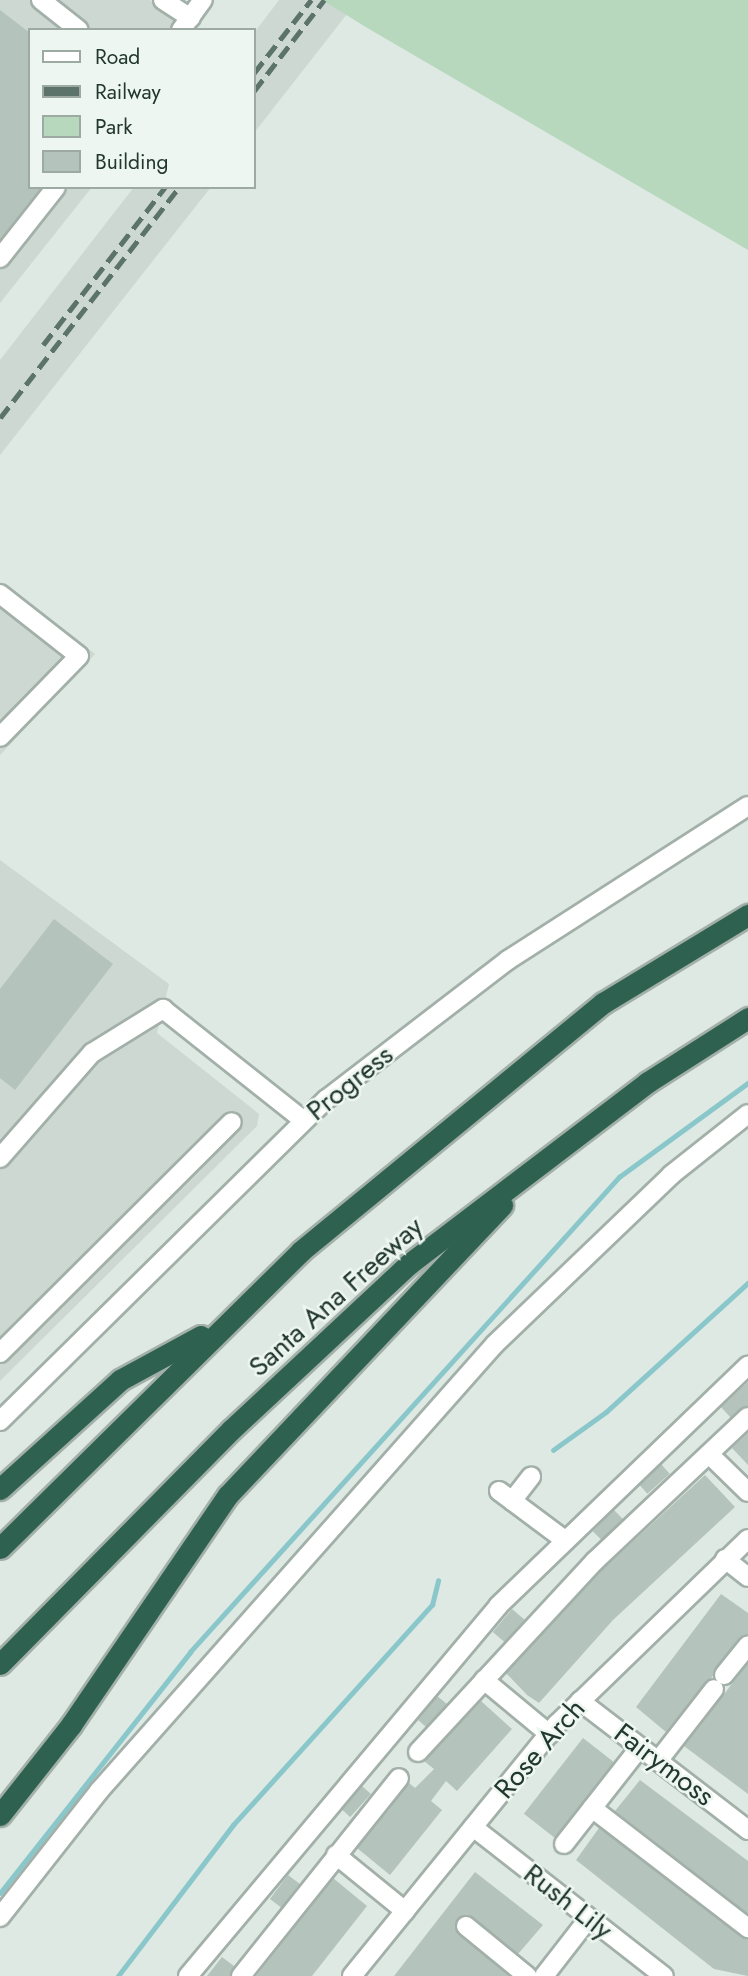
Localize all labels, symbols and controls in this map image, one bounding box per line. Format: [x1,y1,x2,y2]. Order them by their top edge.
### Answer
legend [28,28,256,189]
text: Road [95,42,140,72]
text: Railway [95,77,161,107]
text: Park [95,112,132,142]
text: Building [95,147,168,177]
street label: Progress [300,1038,400,1128]
street label: Santa Ana Freeway [242,1210,430,1384]
street label: Rose Arch [488,1692,592,1806]
street label: Fairymoss [607,1717,721,1813]
street label: Rush Lily [517,1857,619,1947]

